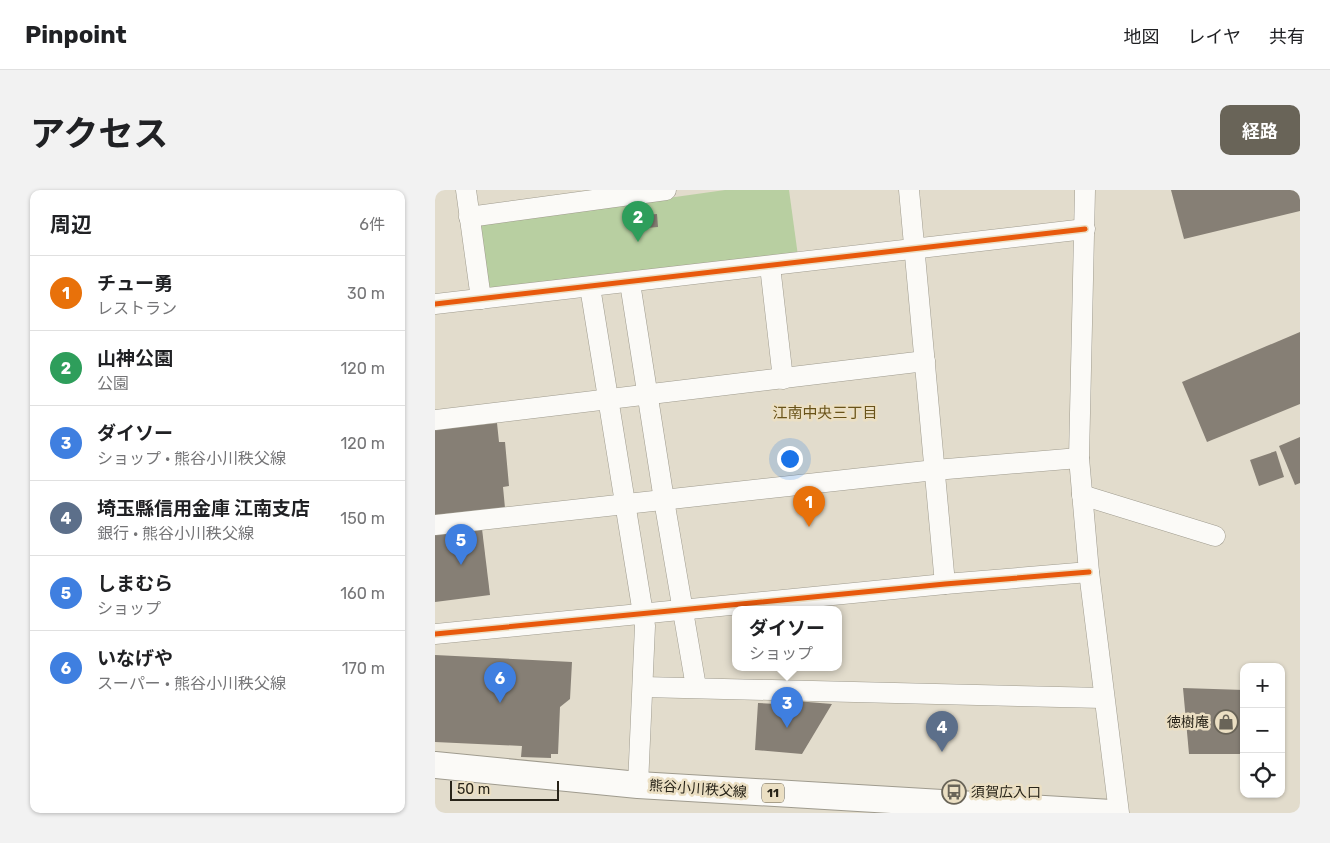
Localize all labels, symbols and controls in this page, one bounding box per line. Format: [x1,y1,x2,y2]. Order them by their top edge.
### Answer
text: Pinpoint [25,21,127,49]
text: 地図 [1124,26,1160,48]
text: レイヤ [1188,26,1241,48]
text: 共有 [1269,26,1305,48]
button: 経路 [1220,105,1300,155]
text: アクセス [30,113,168,155]
pin: 2 [622,201,654,242]
text: 周辺 [50,212,92,237]
text: 6件 [359,215,385,234]
text: チュー勇 [97,272,173,295]
text: 1 [62,284,70,303]
text: 30 m [347,284,385,303]
text: レストラン [97,299,177,318]
text: 山神公園 [97,347,173,370]
text: 2 [61,359,71,378]
text: 120 m [340,359,385,378]
text: 公園 [97,374,129,393]
district label: 江南中央三丁目 [772,404,878,422]
text: ダイソー [97,422,173,445]
text: 3 [61,434,71,453]
text: 120 m [340,434,385,453]
your location [777,446,803,472]
text: ショップ · 熊谷小川秩父線 [97,449,286,468]
pin: 1 [793,486,825,527]
text: 埼玉縣信用金庫 江南支店 [97,497,310,520]
text: 4 [61,509,71,528]
text: 150 m [340,509,385,528]
text: 銀行 · 熊谷小川秩父線 [97,524,254,543]
pin: 5 [445,524,477,565]
text: しまむら [97,572,173,595]
text: 5 [61,584,71,603]
text: 160 m [340,584,385,603]
text: ショップ [97,599,161,618]
popup [732,606,842,671]
text: ダイソー [749,617,825,640]
text: ショップ [749,644,813,663]
text: いなげや [97,647,173,670]
text: 6 [61,659,71,678]
text: 170 m [342,659,385,678]
pin: 6 [484,662,516,703]
map controls [1240,663,1285,798]
button: + [1240,663,1285,708]
text: スーパー · 熊谷小川秩父線 [97,674,286,693]
pin: 3 [771,687,803,728]
button: − [1240,708,1285,753]
shop icon: 徳樹庵 [1213,709,1239,735]
pin: 4 [926,711,958,752]
place label: 徳樹庵 [1167,714,1209,731]
button: locate [1240,753,1285,798]
street label: 熊谷小川秩父線 [649,777,747,801]
scale bar [450,778,559,801]
bus stop icon: 須賀広入口 [941,779,967,805]
text: 50 m [457,781,490,798]
road number: 11 [762,784,784,802]
place label: 須賀広入口 [971,784,1041,801]

